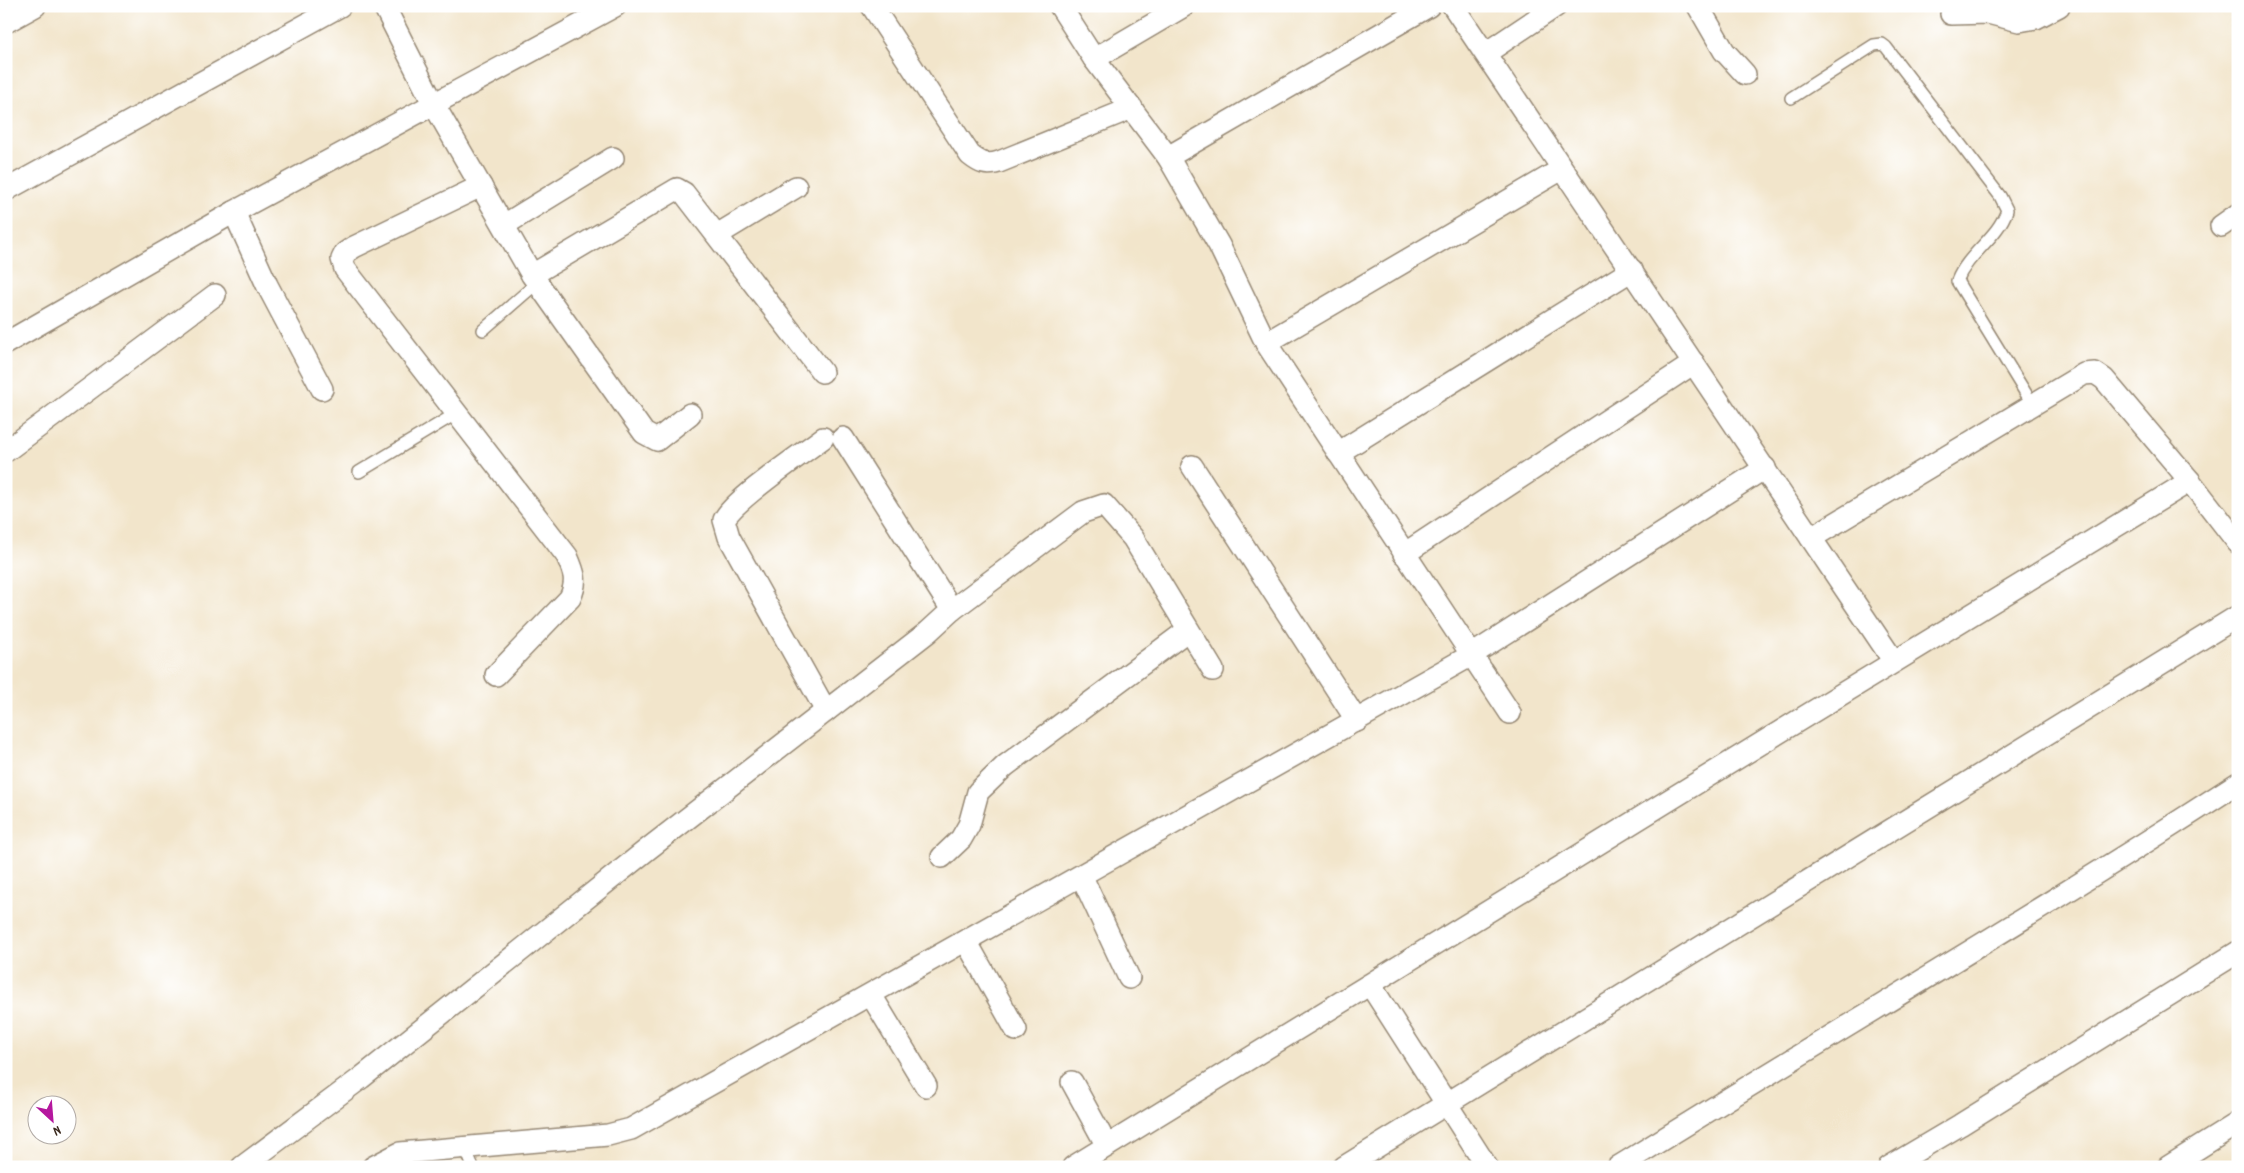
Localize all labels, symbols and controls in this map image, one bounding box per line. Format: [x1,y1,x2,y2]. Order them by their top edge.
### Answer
north arrow [28,1096,78,1146]
text: N [49,1119,64,1140]

